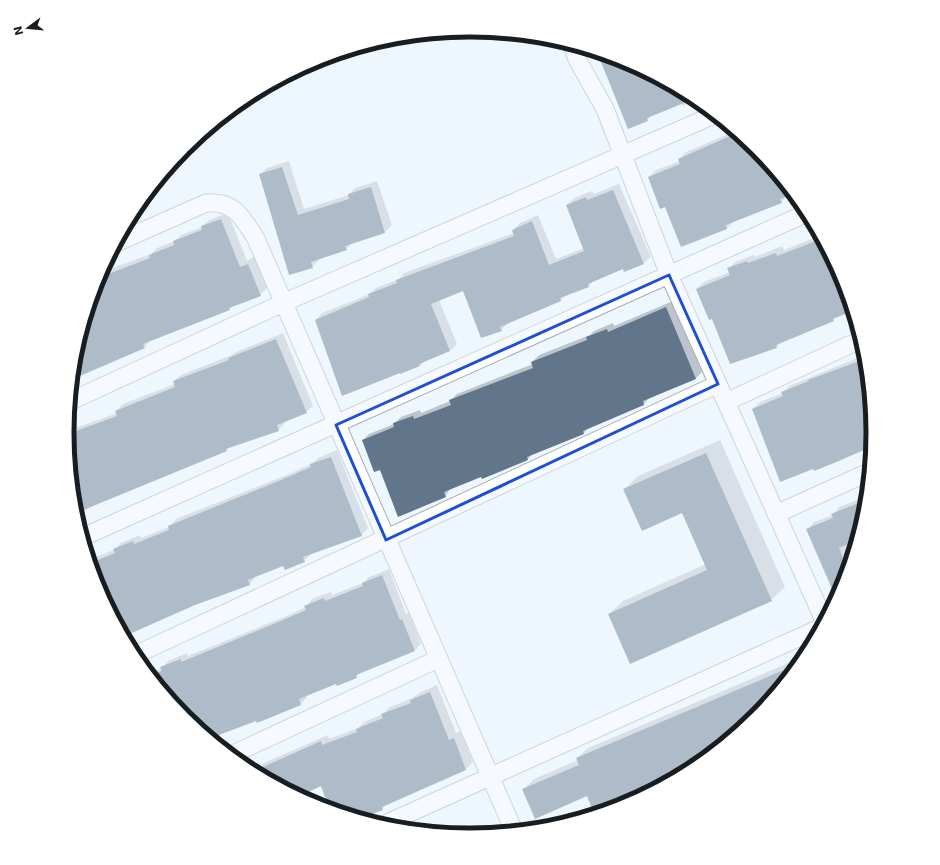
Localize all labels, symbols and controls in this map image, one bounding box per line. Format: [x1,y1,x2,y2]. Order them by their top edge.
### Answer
north arrow [8,8,48,48]
text: N [11,24,26,37]

